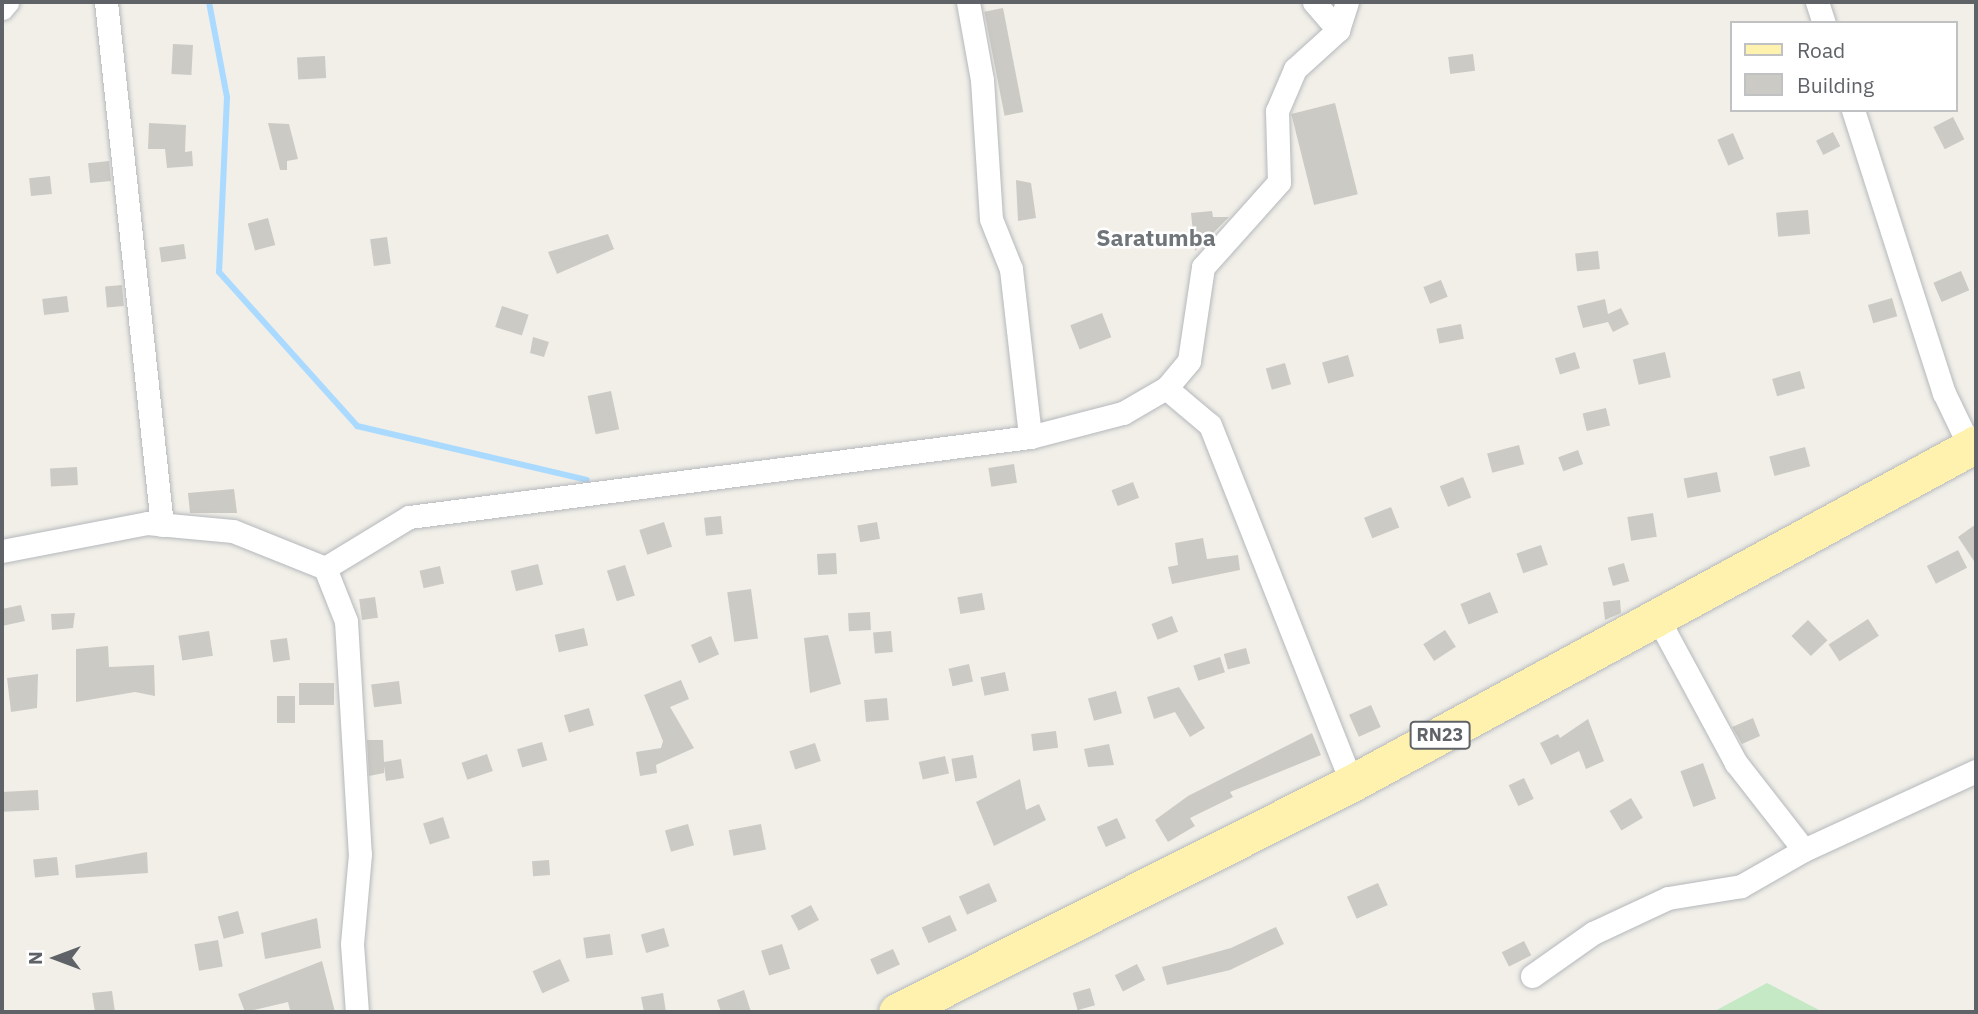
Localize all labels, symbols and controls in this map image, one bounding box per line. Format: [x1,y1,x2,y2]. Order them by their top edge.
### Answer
legend [1730,21,1957,112]
text: Road [1797,36,1845,64]
text: Building [1797,71,1874,99]
district label: Saratumba [1096,223,1216,251]
road number: RN23 [1408,720,1472,750]
north arrow [21,923,91,993]
text: N [23,951,47,965]

